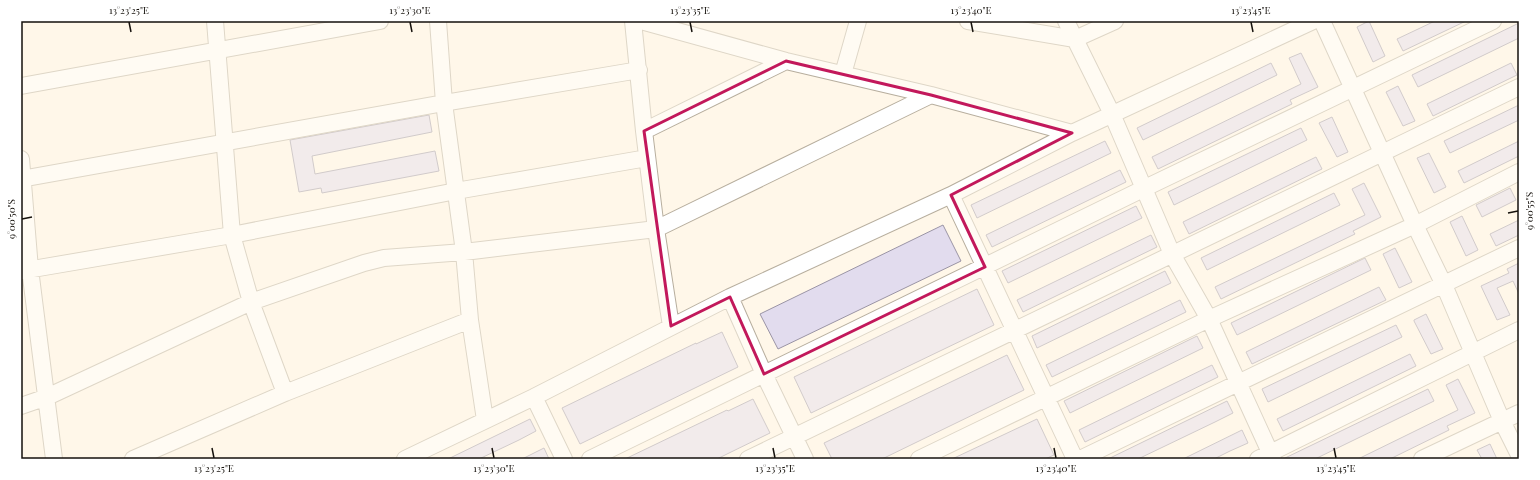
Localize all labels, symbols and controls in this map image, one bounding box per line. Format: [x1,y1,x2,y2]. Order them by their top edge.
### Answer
text: 13°23'25"E [109,3,149,17]
text: 13°23'30"E [389,3,431,17]
text: 13°23'35"E [670,3,710,17]
text: 13°23'40"E [950,3,992,17]
text: 13°23'45"E [1231,3,1271,17]
text: 9°00'55"S [1522,192,1536,230]
text: 9°00'50"S [4,199,18,239]
text: 13°23'25"E [194,461,234,475]
text: 13°23'30"E [473,461,515,475]
text: 13°23'35"E [755,461,795,475]
text: 13°23'40"E [1035,461,1077,475]
text: 13°23'45"E [1316,461,1356,475]

